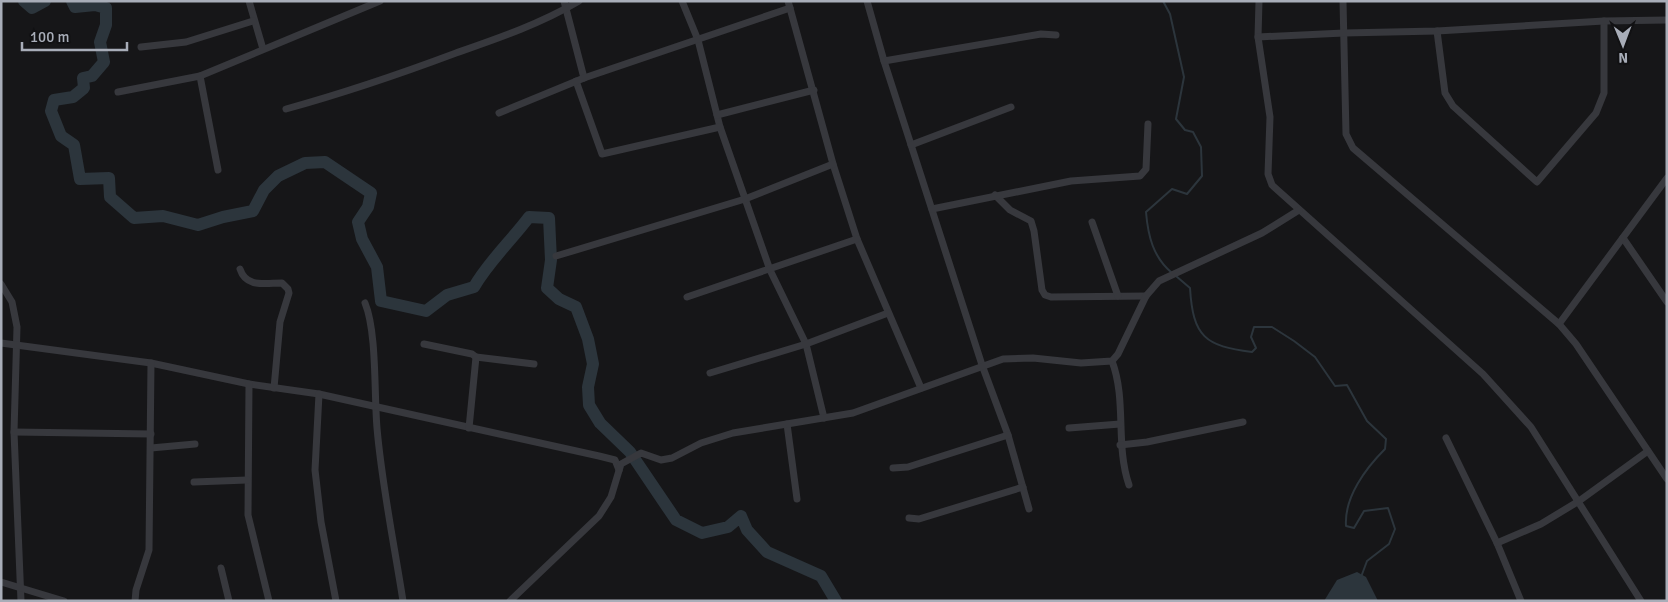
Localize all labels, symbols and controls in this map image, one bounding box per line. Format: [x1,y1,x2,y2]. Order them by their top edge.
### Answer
scale bar [22,20,128,52]
north arrow [1598,20,1648,70]
text: 100 m [30,28,70,46]
text: N [1618,49,1628,66]

